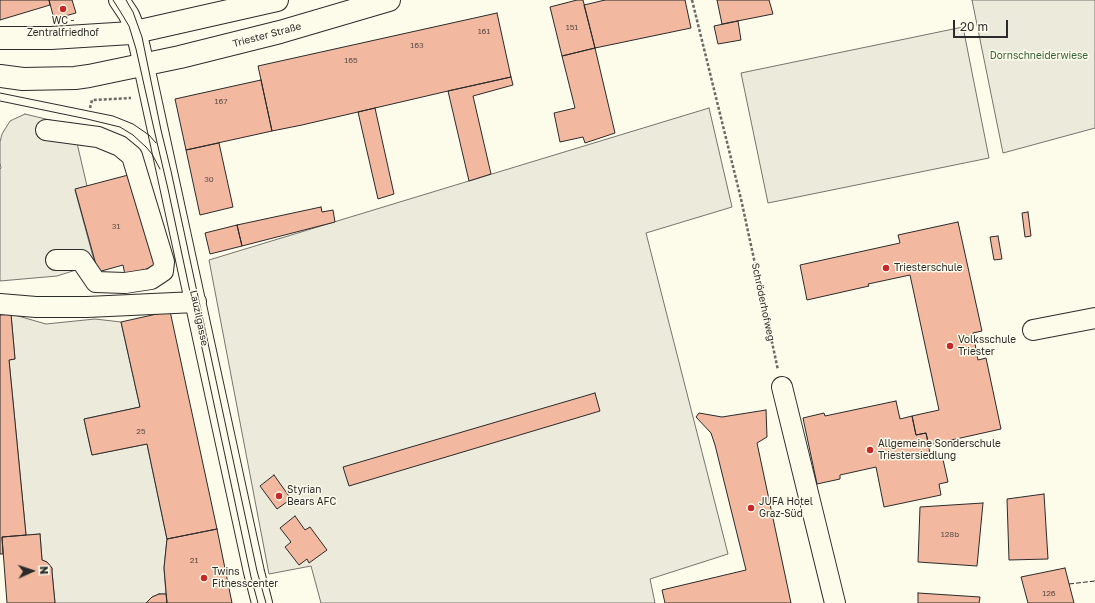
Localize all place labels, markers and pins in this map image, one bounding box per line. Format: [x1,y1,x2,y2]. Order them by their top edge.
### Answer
marker: WC - Zentralfriedhof [58,4,68,14]
place label: WC - Zentralfriedhof [27,15,99,38]
place label: Triesterschule [894,262,963,274]
marker: Triesterschule [881,263,891,273]
place label: Volksschule Triester [958,334,1016,358]
marker: Volksschule Triester [945,341,955,351]
place label: Allgemeine Sonderschule Triestersiedlung [878,438,1001,462]
marker: Allgemeine Sonderschule Triestersiedlung [865,445,875,455]
place label: Styrian Bears AFC [287,484,336,508]
marker: Styrian Bears AFC [274,491,284,501]
place label: JUFA Hotel Graz-Süd [759,496,813,520]
marker: JUFA Hotel Graz-Süd [746,503,756,513]
place label: Twins Fitnesscenter [212,566,278,590]
marker: Twins Fitnesscenter [199,573,209,583]

